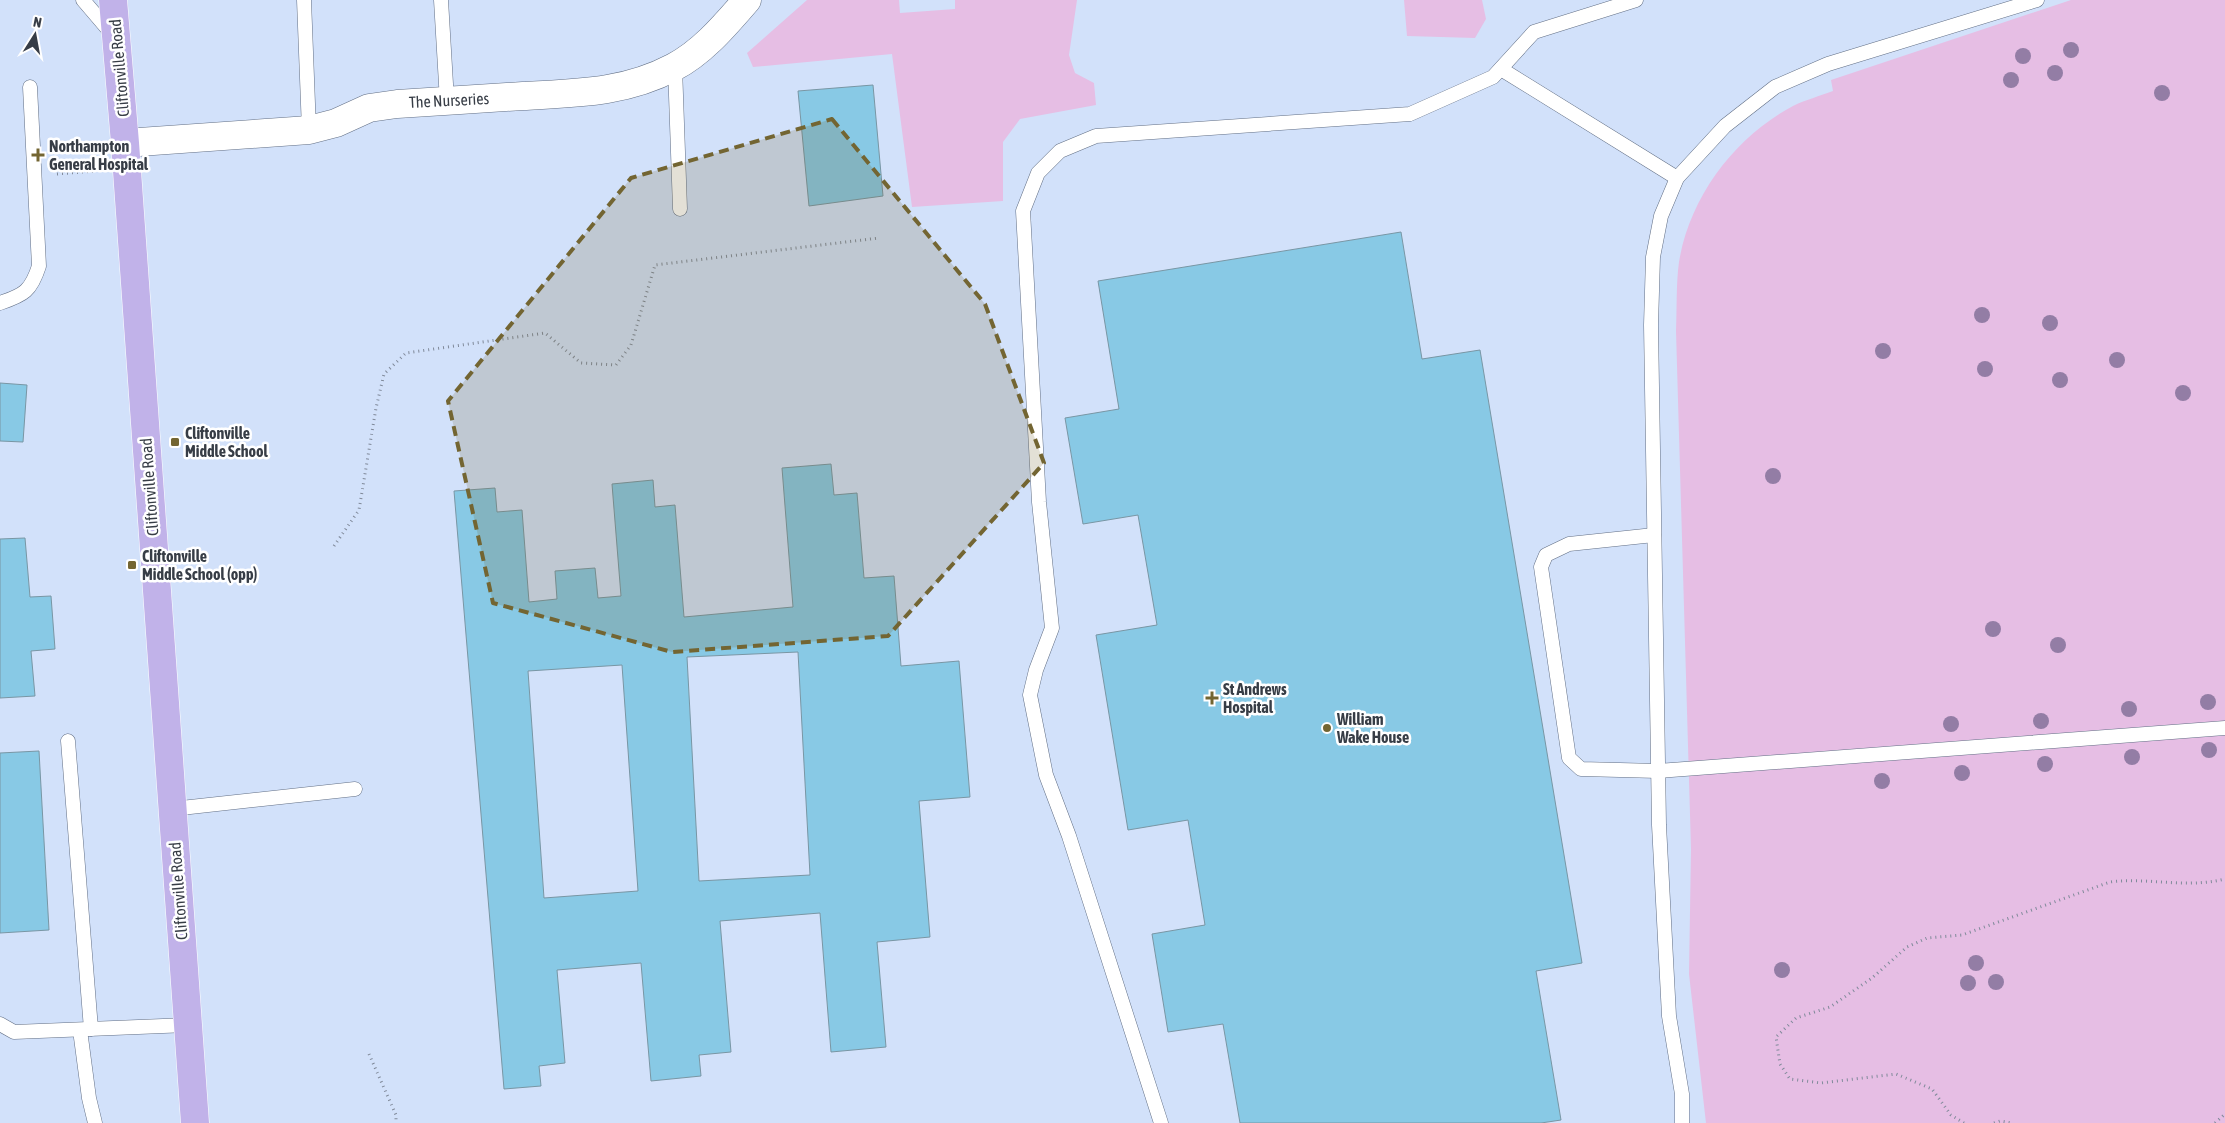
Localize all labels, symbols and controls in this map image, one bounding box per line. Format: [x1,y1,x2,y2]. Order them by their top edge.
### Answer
north arrow [10,10,60,60]
text: N [32,14,43,31]
street label: Cliftonville Road [106,18,132,118]
street label: The Nurseries [409,89,490,111]
place label: Northampton General Hospital [49,137,149,173]
marker: Northampton General Hospital [31,148,45,162]
place label: Cliftonville Middle School [185,424,269,460]
marker: Cliftonville Middle School [169,436,181,448]
street label: Cliftonville Road [137,438,161,536]
place label: Cliftonville Middle School (opp) [142,547,258,583]
marker: Cliftonville Middle School (opp) [126,559,138,571]
place label: St Andrews Hospital [1223,680,1287,716]
marker: St Andrews Hospital [1205,691,1219,705]
place label: William Wake House [1336,710,1409,746]
marker: William Wake House [1321,722,1333,734]
street label: Cliftonville Road [166,842,190,940]

